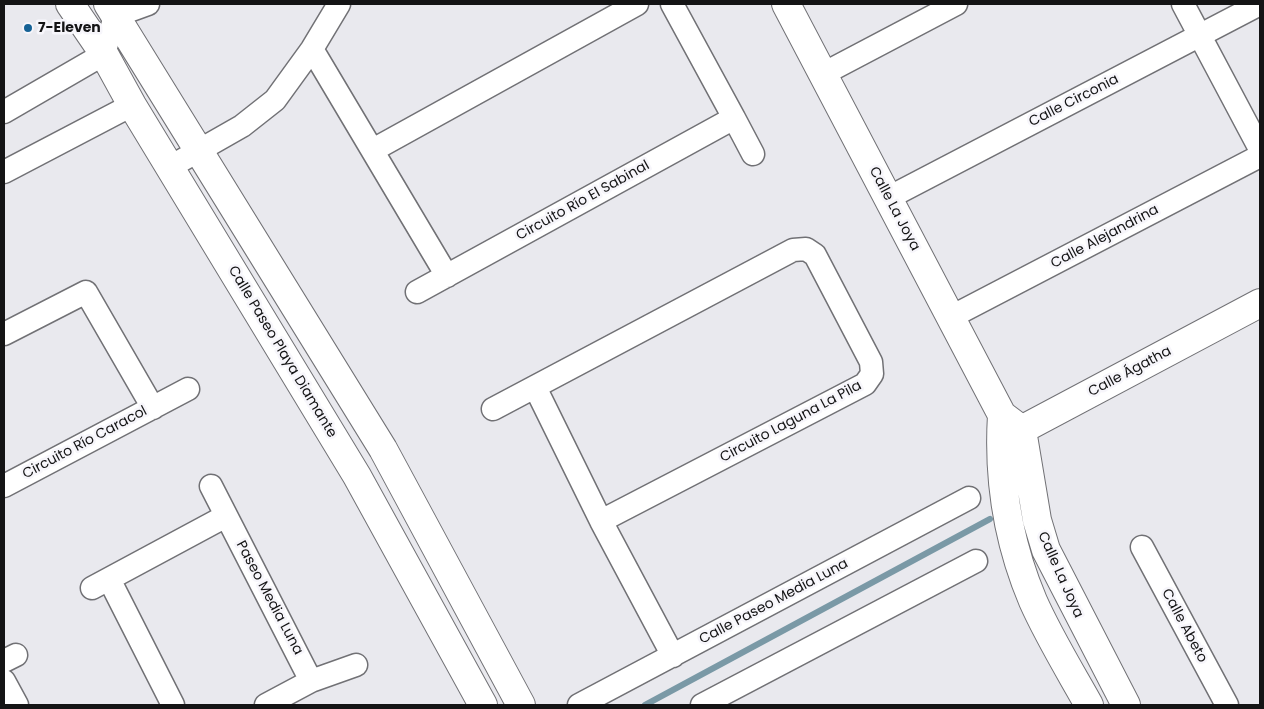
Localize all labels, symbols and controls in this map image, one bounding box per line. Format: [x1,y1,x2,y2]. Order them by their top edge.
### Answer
place label: 7-Eleven [38,20,101,36]
marker: 7-Eleven [22,22,34,34]
street label: Calle Circonia [1026,71,1122,131]
street label: Circuito Río El Sabinal [513,157,653,245]
street label: Calle La Joya [865,164,923,254]
street label: Calle Alejandrina [1048,202,1162,272]
street label: Calle Paseo Playa Diamante [224,263,340,441]
street label: Calle Ágatha [1086,343,1174,401]
street label: Circuito Laguna La Pila [717,378,865,466]
street label: Circuito Río Caracol [20,403,150,483]
street label: Calle La Joya [1034,529,1086,621]
street label: Paseo Media Luna [232,538,306,658]
street label: Calle Paseo Media Luna [697,556,851,648]
street label: Calle Abeto [1158,586,1210,666]

